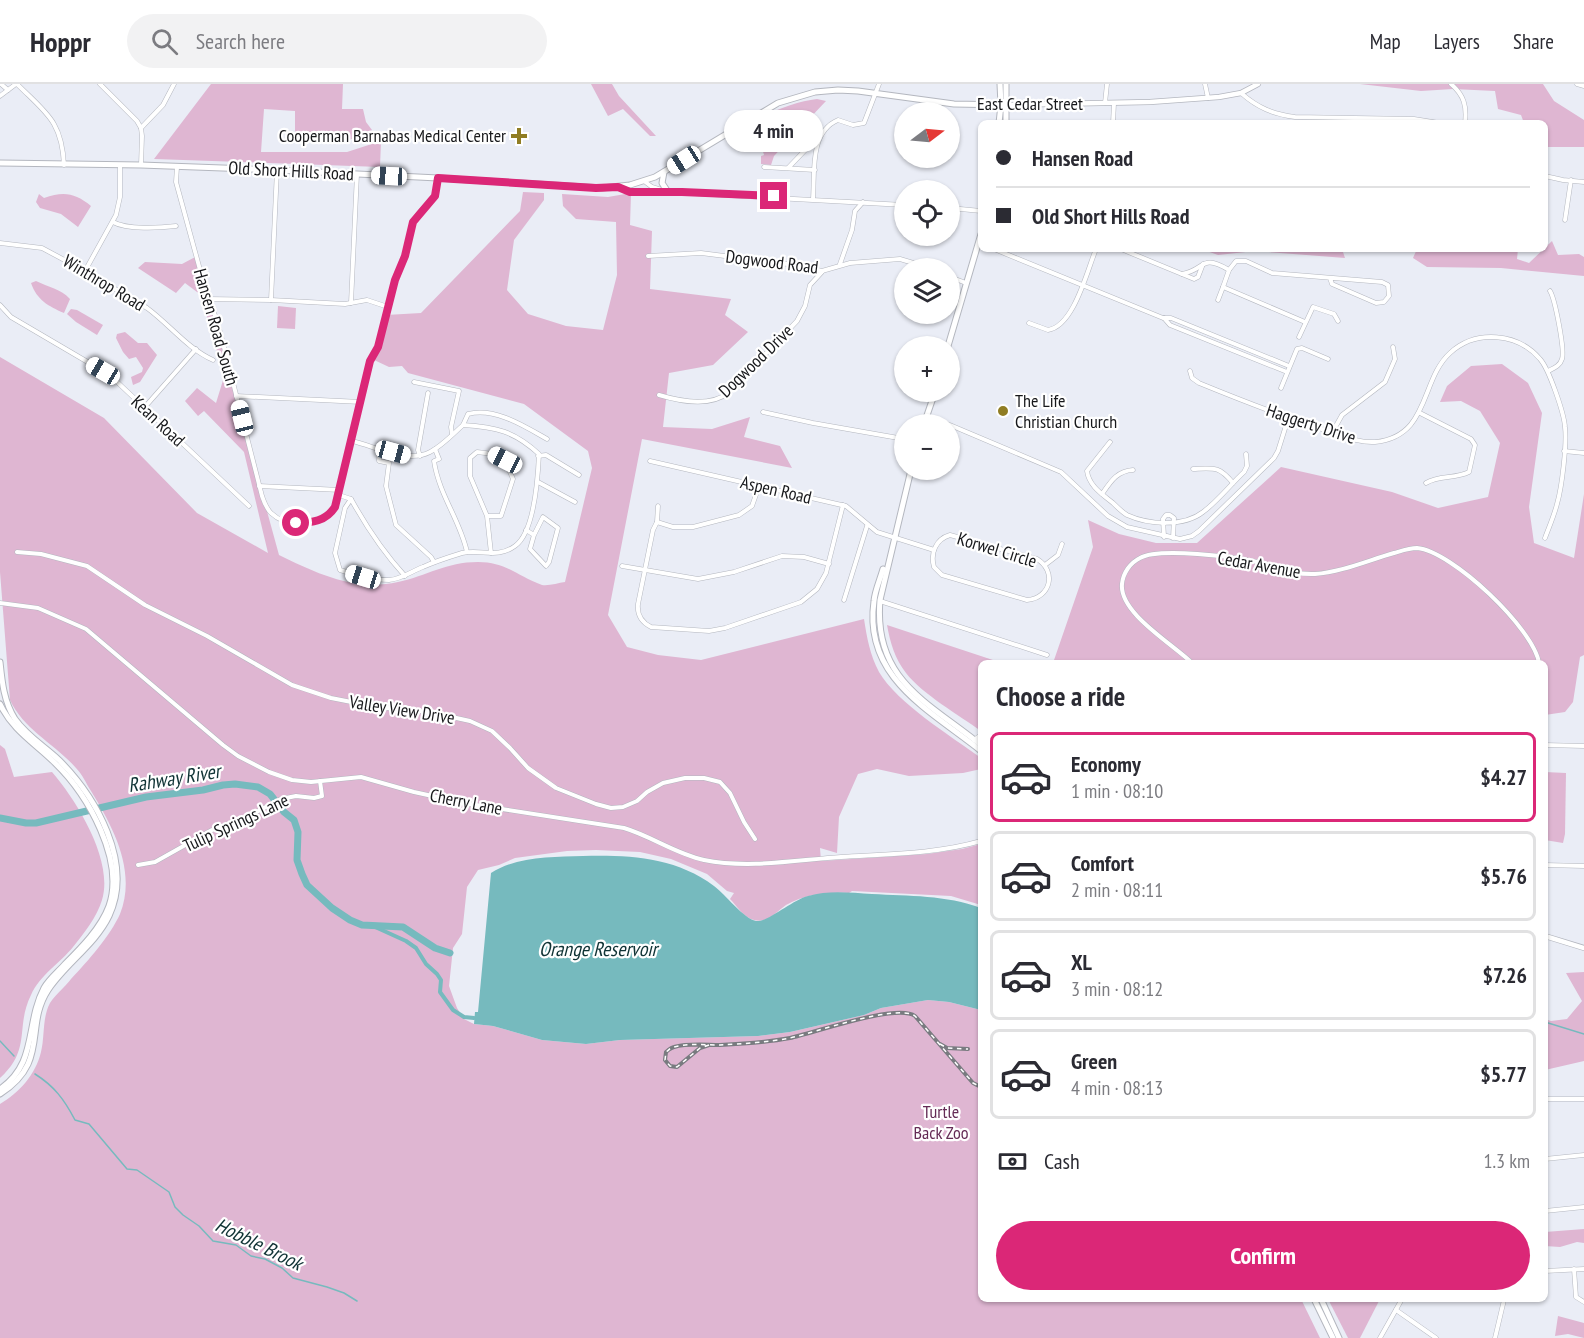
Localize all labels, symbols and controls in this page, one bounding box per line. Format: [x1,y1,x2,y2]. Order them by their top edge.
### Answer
search box [127,14,547,68]
text: Hoppr [30,23,91,60]
icon: search [148,25,181,58]
text: Search here [196,27,285,55]
text: Map [1370,28,1401,55]
text: Layers [1434,28,1480,55]
text: Share [1513,28,1554,55]
street label: East Cedar Street [977,92,1083,115]
north arrow [894,102,960,168]
map controls [894,102,960,480]
callout: 4 min [724,109,824,151]
text: 4 min [753,118,794,144]
place label: Cooperman Barnabas Medical Center [279,124,506,147]
marker: Cooperman Barnabas Medical Center [510,127,528,145]
car [664,143,704,177]
text: Hansen Road [1032,144,1133,172]
street label: Old Short Hills Road [228,156,354,185]
car [371,166,407,186]
button: locate [894,180,960,246]
route end [760,182,787,209]
text: Old Short Hills Road [1032,202,1189,230]
street label: Dogwood Road [724,244,820,279]
street label: Winthrop Road [59,249,150,316]
button: layers [894,258,960,324]
street label: Hansen Road South [189,266,244,388]
street label: Dogwood Drive [713,319,798,402]
button: + [894,336,960,402]
car [83,354,123,388]
place label: The Life Christian Church [1015,389,1117,433]
street label: Kean Road [127,390,190,451]
car [229,398,255,438]
street label: Haggerty Drive [1263,398,1359,449]
marker: The Life Christian Church [996,404,1010,418]
button: − [894,414,960,480]
car [373,439,413,465]
car [485,444,525,476]
street label: Aspen Road [738,470,814,509]
route start [282,509,309,536]
street label: Korwel Circle [955,527,1040,572]
street label: Cedar Avenue [1216,546,1302,583]
car [343,563,383,591]
text: Choose a ride [996,679,1125,713]
street label: Valley View Drive [347,690,456,729]
icon: car [999,750,1053,804]
text: Economy [1071,750,1141,778]
water label: Rahway River [126,758,224,798]
text: $4.27 [1480,763,1527,791]
text: 1 min · 08:10 [1071,778,1163,804]
street label: Cherry Lane [428,783,504,820]
street label: Tulip Springs Lane [179,788,292,857]
icon: car [999,849,1053,903]
text: Comfort [1071,849,1134,877]
text: $5.76 [1480,862,1527,890]
text: 2 min · 08:11 [1071,877,1163,903]
water label: Orange Reservoir [539,936,660,962]
icon: car [999,948,1053,1002]
text: XL [1071,948,1092,976]
text: $7.26 [1482,961,1527,989]
text: 3 min · 08:12 [1071,976,1163,1002]
icon: car [999,1047,1053,1101]
text: Green [1071,1047,1117,1075]
text: $5.77 [1480,1060,1527,1088]
text: 4 min · 08:13 [1071,1075,1163,1101]
park label: Turtle Back Zoo [914,1100,969,1144]
icon: cash [996,1145,1029,1178]
text: Cash [1044,1147,1080,1175]
text: 1.3 km [1483,1148,1530,1174]
water label: Hobble Brook [211,1212,309,1277]
button: Confirm [996,1221,1530,1290]

